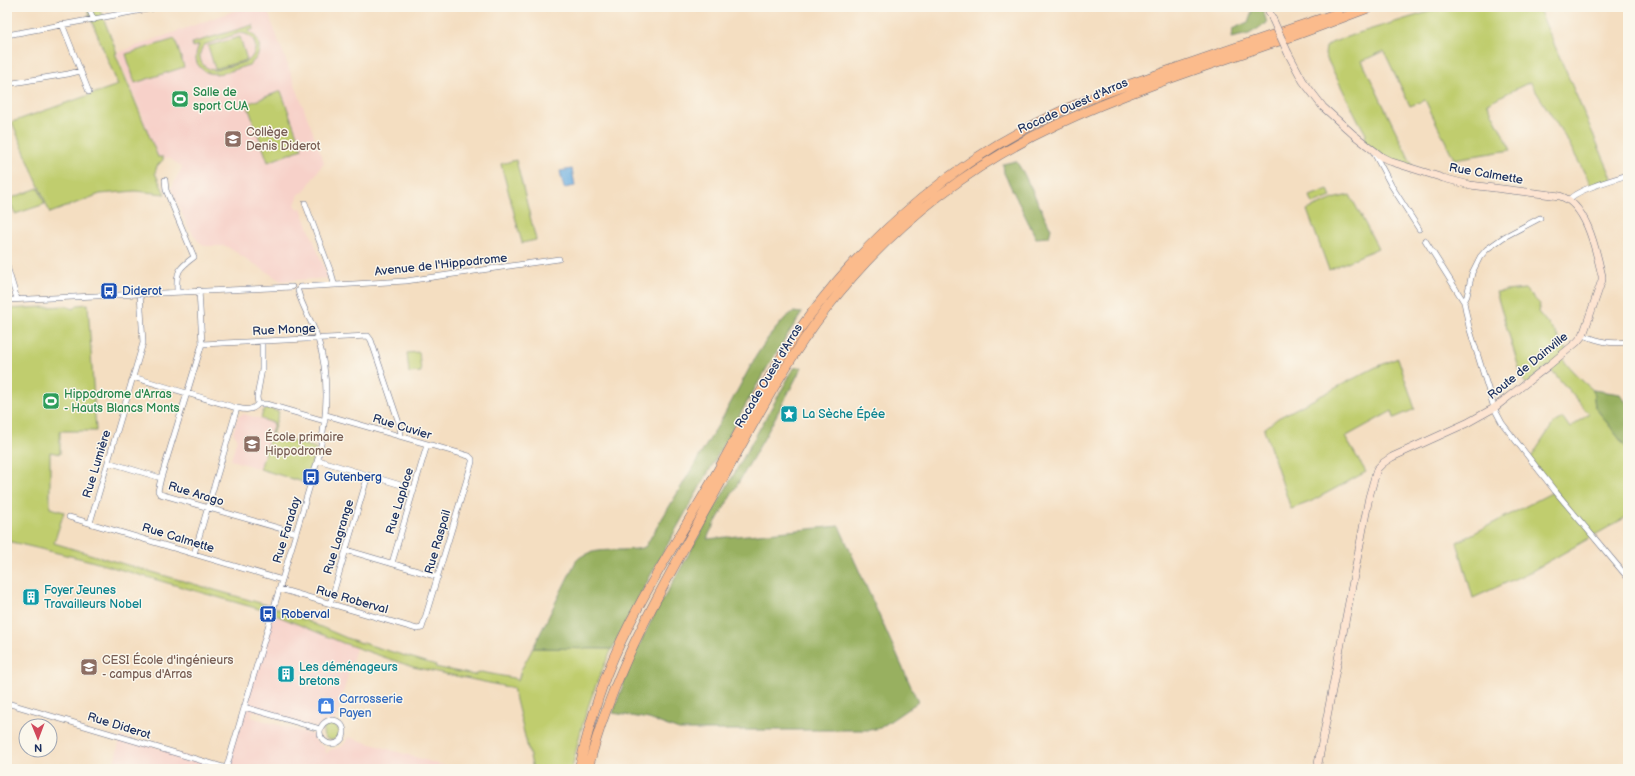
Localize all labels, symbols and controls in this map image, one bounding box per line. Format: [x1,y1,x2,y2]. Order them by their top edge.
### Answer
street label: Rocade Ouest d'Arras [1016,75,1130,137]
place label: Salle de sport CUA [193,85,249,114]
sports icon: Salle de sport CUA [170,89,190,109]
place label: Collège Denis Diderot [246,125,321,154]
school or university icon: Collège Denis Diderot [223,129,243,149]
street label: Rue Calmette [1448,160,1524,188]
street label: Avenue de l'Hippodrome [374,251,508,279]
bus stop icon: Diderot [99,281,119,301]
place label: Diderot [122,284,162,299]
street label: Rue Monge [252,321,316,339]
street label: Rocade Ouest d'Arras [732,321,806,431]
street label: Route de Dainville [1485,329,1571,403]
place label: Hippodrome d'Arras - Hauts Blancs Monts [64,387,180,416]
sports icon: Hippodrome d'Arras - Hauts Blancs Monts [41,391,61,411]
place icon: La Sèche Épée [779,404,799,424]
place label: La Sèche Épée [802,406,885,422]
street label: Rue Cuvier [371,411,434,443]
street label: Rue Lumière [80,428,114,500]
place label: École primaire Hippodrome [265,429,344,459]
school or university icon: École primaire Hippodrome [242,434,262,454]
street label: Rue Laplace [383,466,417,536]
bus stop icon: Gutenberg [301,467,321,487]
place label: Gutenberg [324,470,382,485]
street label: Rue Arago [166,478,226,510]
street label: Rue Faraday [270,494,304,565]
street label: Rue Lagrange [320,498,358,576]
street label: Rue Raspail [422,508,454,576]
street label: Rue Calmette [140,520,216,556]
place label: Foyer Jeunes Travailleurs Nobel [44,583,142,612]
street label: Rue Roberval [314,583,390,617]
building icon: Foyer Jeunes Travailleurs Nobel [21,587,41,607]
bus stop icon: Roberval [258,604,278,624]
place label: Roberval [281,607,330,622]
place label: CESI École d'ingénieurs - campus d'Arras [102,652,233,682]
school or university icon: CESI École d'ingénieurs - campus d'Arras [79,657,99,677]
place label: Les déménageurs bretons [299,660,398,689]
building icon: Les déménageurs bretons [276,664,296,684]
place label: Carrosserie Payen [339,692,403,721]
shop icon: Carrosserie Payen [316,696,336,716]
street label: Rue Diderot [85,709,153,743]
north arrow [18,718,58,758]
text: N [34,741,42,754]

